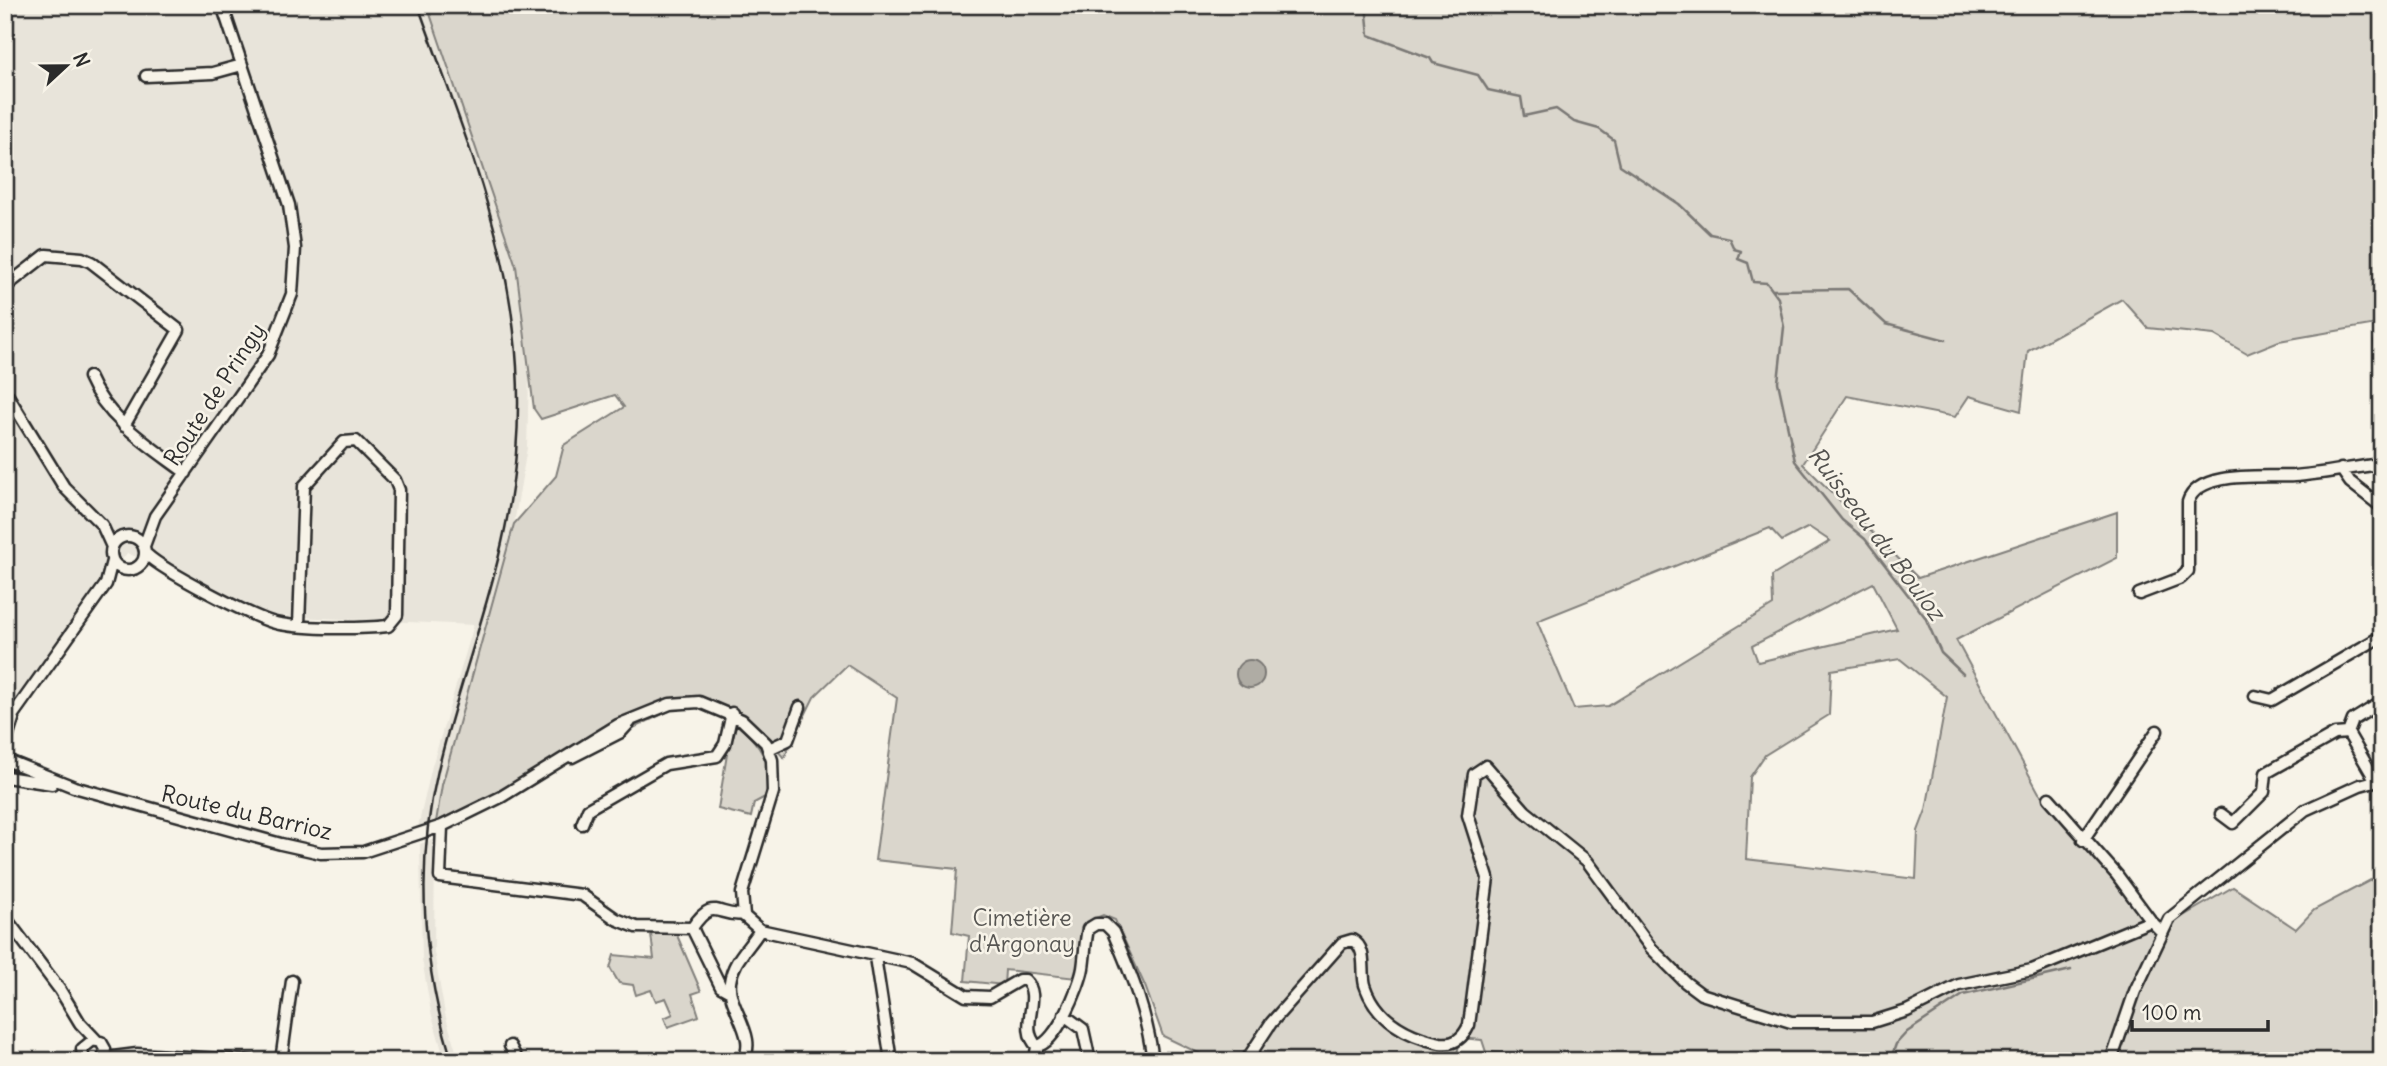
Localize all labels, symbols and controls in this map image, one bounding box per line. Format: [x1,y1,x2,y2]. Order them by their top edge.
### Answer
north arrow [32,32,102,102]
text: N [68,49,95,70]
street label: Route de Pringy [157,317,271,471]
water label: Ruisseau du Bouloz [1802,440,1954,628]
street label: Route du Barrioz [159,778,335,846]
park label: Cimetière d'Argonay [969,903,1075,958]
scale bar [2132,989,2268,1033]
text: 100 m [2142,999,2201,1026]

